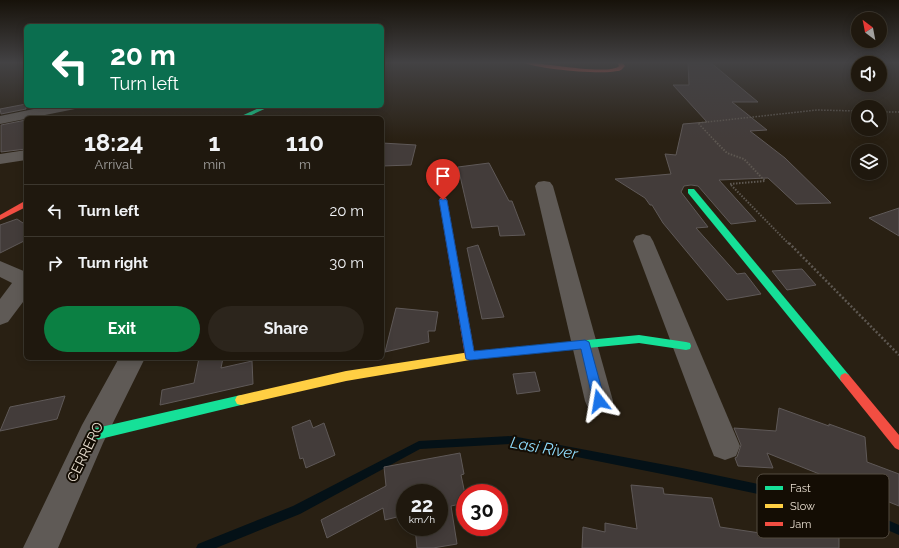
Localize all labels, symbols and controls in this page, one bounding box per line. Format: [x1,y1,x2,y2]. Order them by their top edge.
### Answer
north arrow [851,12,887,48]
map controls [851,12,887,180]
text: 20 m [110,39,176,72]
icon: left [44,40,96,92]
button: sound [851,56,887,92]
text: Turn left [110,73,179,94]
button: search [851,100,887,136]
text: 18:24 [84,128,143,157]
text: 1 [209,128,220,157]
text: 110 [286,128,324,157]
button: layers [851,144,887,180]
text: Arrival [95,157,133,172]
text: min [203,157,226,172]
text: m [299,157,311,172]
pin [426,159,460,200]
icon: arrive [432,165,454,187]
icon: left [44,200,66,222]
text: Turn left [78,202,139,220]
text: 20 m [329,202,364,220]
icon: right [44,252,66,274]
text: Turn right [78,254,148,272]
text: 30 m [329,254,364,272]
button: Exit [44,306,200,352]
button: Share [208,306,364,352]
position arrow [578,380,620,422]
street label: CERRERO [64,419,106,485]
water label: Lasi River [509,433,580,463]
legend [757,474,889,538]
text: Fast [790,482,811,495]
speed limit sign: 30 [456,484,508,536]
text: 22 [411,493,433,517]
text: Slow [790,500,815,513]
text: km/h [409,514,435,525]
text: Jam [790,518,811,531]

